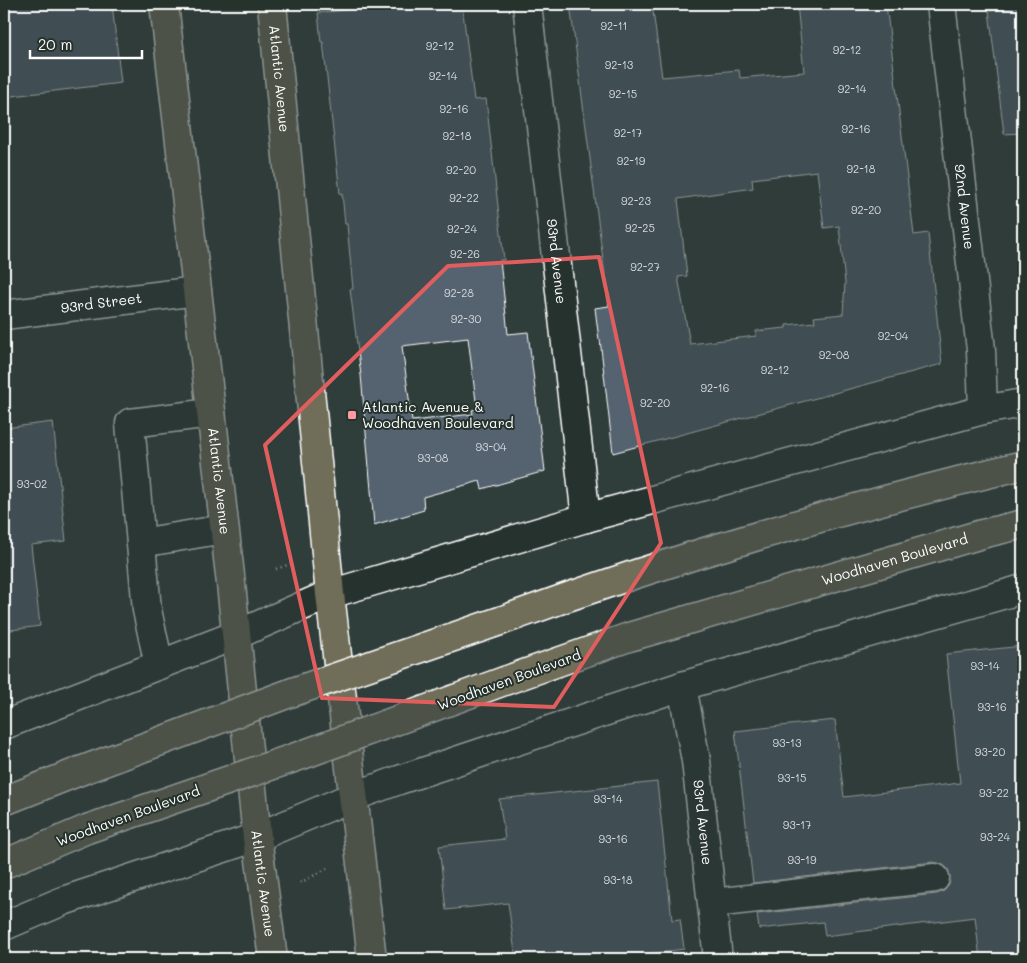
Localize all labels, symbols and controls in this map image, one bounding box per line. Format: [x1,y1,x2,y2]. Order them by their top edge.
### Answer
house number: 92-11 [600,18,628,33]
street label: Atlantic Avenue [265,24,295,133]
scale bar [30,28,142,60]
text: 20 m [38,34,72,54]
house number: 92-12 [426,38,454,53]
house number: 92-12 [833,42,861,57]
house number: 92-13 [605,57,634,72]
house number: 92-14 [429,68,458,83]
house number: 92-14 [838,81,867,96]
house number: 92-15 [609,86,637,101]
house number: 92-16 [440,101,468,116]
house number: 92-16 [842,121,870,136]
house number: 92-17 [614,125,642,140]
house number: 92-18 [443,128,472,143]
house number: 92-19 [617,153,646,168]
house number: 92-18 [847,161,876,176]
house number: 92-20 [446,162,476,177]
street label: 92nd Avenue [951,163,979,250]
house number: 92-22 [449,190,479,205]
house number: 92-23 [621,193,651,208]
house number: 92-20 [851,202,881,217]
street label: 93rd Avenue [543,218,571,305]
house number: 92-25 [625,220,655,235]
house number: 92-24 [447,221,477,236]
house number: 92-26 [450,246,480,261]
house number: 92-27 [630,259,660,274]
house number: 92-28 [444,285,474,300]
street label: 93rd Street [60,288,143,317]
house number: 92-30 [451,311,481,326]
house number: 92-04 [878,328,909,343]
house number: 92-08 [819,347,850,362]
house number: 92-12 [761,362,789,377]
house number: 92-16 [701,380,729,395]
house number: 92-20 [640,395,670,410]
place label: Atlantic Avenue & Woodhaven Boulevard [362,397,514,432]
marker: Atlantic Avenue & Woodhaven Boulevard [346,409,358,421]
street label: Atlantic Avenue [204,426,235,535]
house number: 93-04 [476,439,507,454]
house number: 93-08 [417,450,449,465]
house number: 93-02 [17,476,47,491]
street label: Woodhaven Boulevard [819,529,970,589]
street label: Woodhaven Boulevard [434,645,583,714]
house number: 93-14 [971,658,1000,673]
house number: 93-16 [977,699,1007,714]
house number: 93-13 [773,735,802,750]
house number: 93-20 [975,744,1005,759]
house number: 93-15 [778,770,806,785]
street label: 93rd Avenue [689,779,717,866]
street label: Woodhaven Boulevard [53,781,202,850]
house number: 93-22 [979,785,1009,800]
house number: 93-14 [594,791,623,806]
house number: 93-17 [783,817,811,832]
street label: Atlantic Avenue [247,829,280,938]
house number: 93-24 [980,829,1011,844]
house number: 93-16 [598,831,628,846]
house number: 93-19 [787,852,817,867]
house number: 93-18 [603,872,633,887]

